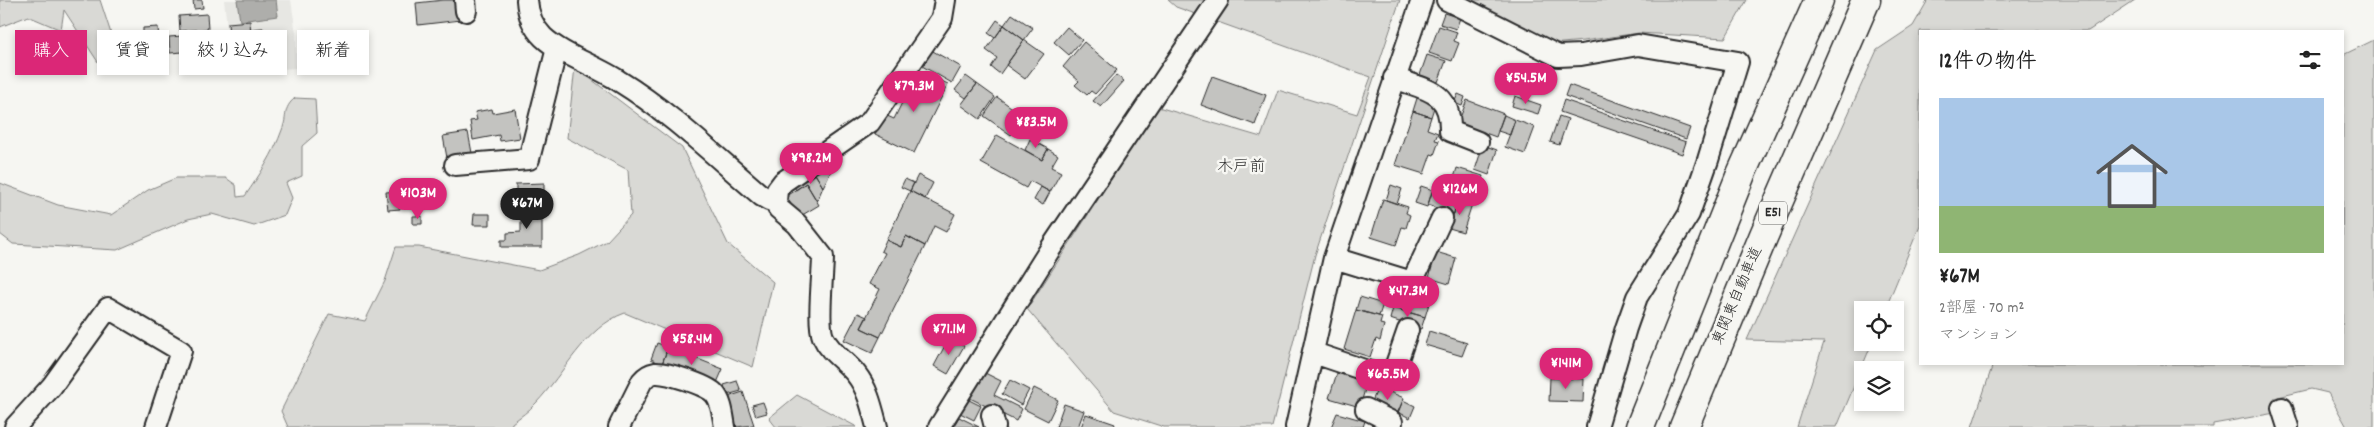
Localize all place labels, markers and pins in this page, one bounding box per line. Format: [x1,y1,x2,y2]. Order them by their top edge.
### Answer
pin: ¥54.5M [1485,62,1567,105]
pin: ¥79.3M [873,70,955,113]
pin: ¥83.5M [995,106,1077,149]
pin: ¥98.2M [770,142,852,185]
pin: ¥126M [1425,174,1495,216]
pin: ¥103M [383,178,453,220]
pin: ¥67M [497,188,557,230]
pin: ¥47.3M [1367,276,1449,318]
pin: ¥71.1M [908,314,990,356]
pin: ¥58.4M [651,324,733,366]
pin: ¥141M [1531,348,1601,390]
pin: ¥65.5M [1347,358,1429,401]

